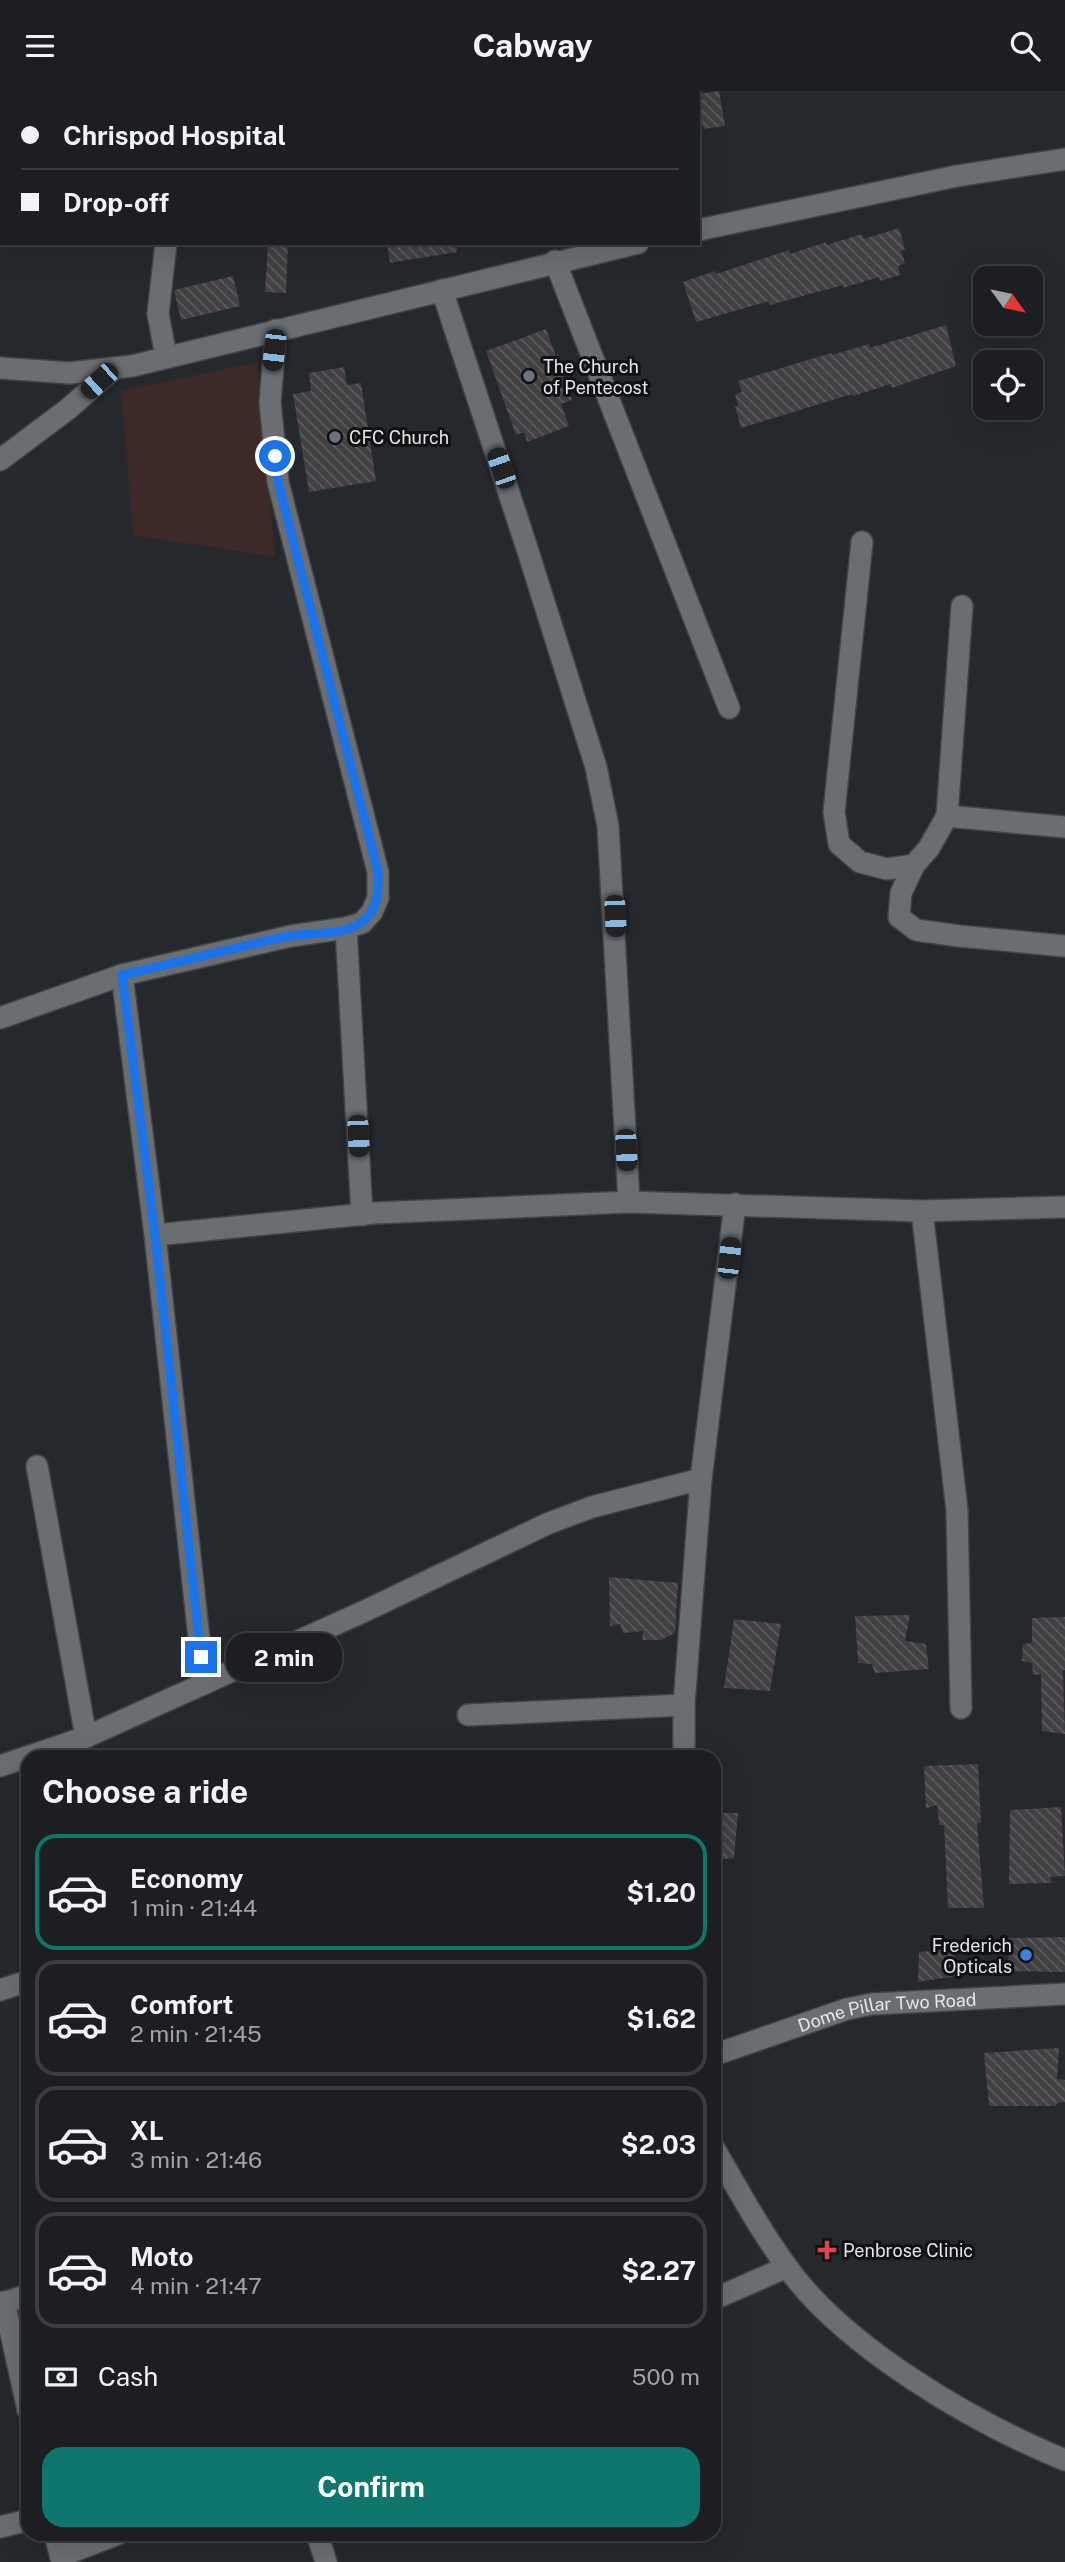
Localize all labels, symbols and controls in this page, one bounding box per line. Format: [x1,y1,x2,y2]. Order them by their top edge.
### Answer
icon: menu [21,27,59,65]
text: Cabway [473,27,592,64]
icon: search [1006,27,1044,65]
text: Chrispod Hospital [63,120,286,151]
text: Drop-off [63,187,169,218]
north arrow [973,266,1043,336]
map controls [973,266,1043,420]
car [262,328,287,372]
button: locate [973,350,1043,420]
place label: The Church of Pentecost [543,356,649,398]
car [77,359,122,403]
marker: The Church of Pentecost [521,368,537,384]
place label: CFC Church [349,427,449,448]
marker: CFC Church [327,429,343,445]
route start [259,440,291,472]
car [485,445,518,491]
car [604,894,627,938]
car [347,1114,370,1158]
car [615,1128,638,1172]
car [717,1236,742,1280]
callout: 2 min [226,1633,341,1681]
route end [185,1641,217,1673]
text: 2 min [254,1644,314,1671]
text: Choose a ride [42,1773,248,1810]
icon: car [46,1861,109,1924]
text: Economy [130,1863,243,1894]
text: $1.20 [626,1877,696,1908]
text: 1 min · 21:44 [130,1894,257,1921]
place label: Frederich Opticals [932,1935,1012,1977]
marker: Frederich Opticals [1018,1947,1034,1963]
icon: car [46,1987,109,2050]
street label: Dome Pillar Two Road [795,1988,977,2036]
text: Comfort [130,1989,233,2020]
text: $1.62 [626,2003,696,2034]
text: 2 min · 21:45 [130,2020,262,2047]
icon: car [46,2113,109,2176]
text: XL [130,2115,164,2146]
text: $2.03 [621,2129,696,2160]
text: 3 min · 21:46 [130,2146,262,2173]
icon: car [46,2239,109,2302]
marker: Penbrose Clinic [817,2240,837,2260]
place label: Penbrose Clinic [843,2240,973,2261]
text: Moto [130,2241,193,2272]
text: $2.27 [621,2255,696,2286]
text: 4 min · 21:47 [130,2272,262,2299]
icon: cash [42,2358,80,2396]
text: Cash [98,2361,158,2392]
text: 500 m [632,2363,700,2390]
button: Confirm [42,2447,700,2527]

